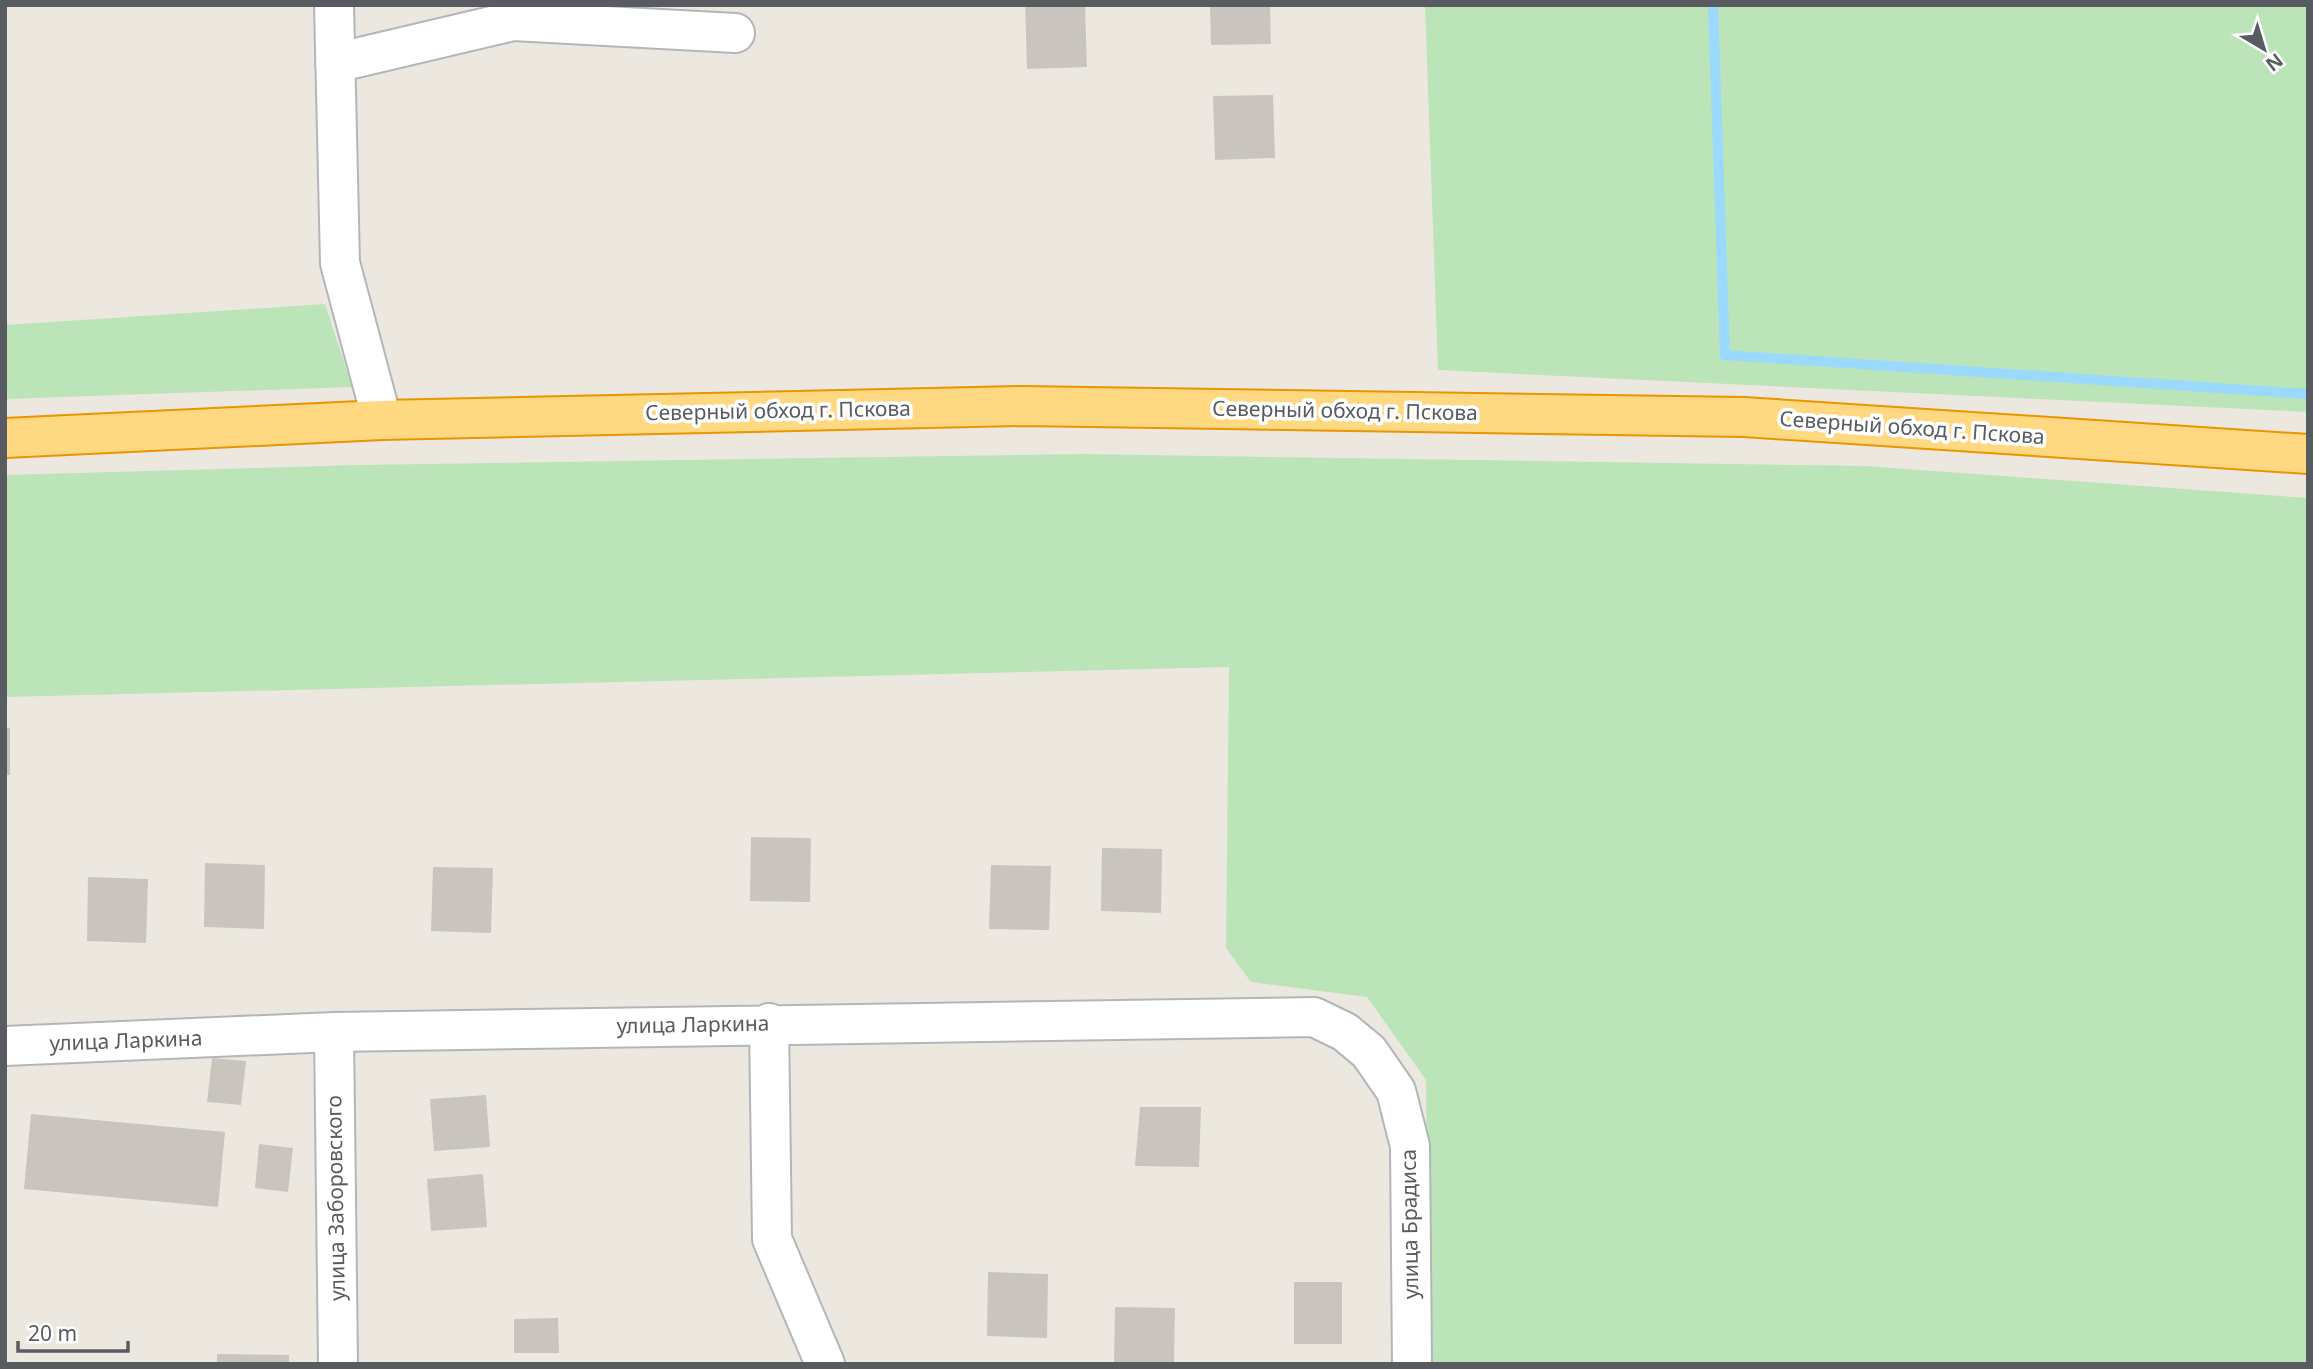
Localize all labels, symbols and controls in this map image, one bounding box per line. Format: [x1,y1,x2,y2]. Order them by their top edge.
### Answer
north arrow [2229,14,2299,84]
text: N [2260,47,2289,77]
street label: Северный обход г. Пскова [645,394,911,426]
street label: Северный обход г. Пскова [1212,394,1478,426]
street label: Северный обход г. Пскова [1779,404,2046,450]
street label: улица Ларкина [616,1009,770,1039]
street label: улица Ларкина [49,1023,203,1057]
street label: улица Заборовского [319,1095,351,1301]
street label: улица Брадиса [1394,1149,1424,1299]
scale bar [18,1310,128,1354]
text: 20 m [28,1319,77,1347]

